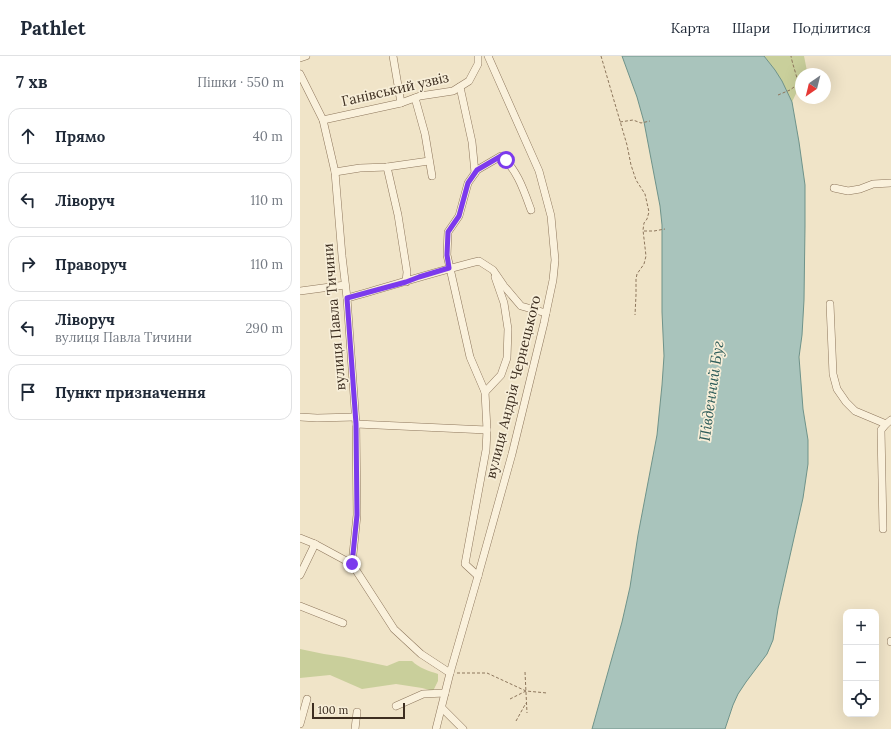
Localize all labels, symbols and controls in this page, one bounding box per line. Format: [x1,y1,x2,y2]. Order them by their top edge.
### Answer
text: Pathlet [20,16,85,40]
text: Карта [671,19,710,37]
text: Шари [732,19,770,37]
text: Поділитися [792,19,871,37]
street label: Ганівський узвіз [340,68,451,110]
north arrow [795,68,831,104]
text: 7 хв [16,71,48,93]
text: Пішки · 550 m [197,74,284,91]
icon: ahead [17,125,39,147]
text: Прямо [55,127,105,146]
text: 40 m [253,128,283,145]
route start [497,151,515,169]
icon: left [17,189,39,211]
text: Ліворуч [55,191,115,210]
text: 110 m [250,192,283,209]
street label: вулиця Павла Тичини [319,243,349,391]
icon: right [17,253,39,275]
text: Праворуч [55,255,127,274]
text: 110 m [250,256,283,273]
street label: вулиця Андрія Чернецького [481,293,545,481]
text: Ліворуч [55,310,115,329]
icon: left [17,317,39,339]
text: 290 m [245,320,283,337]
text: вулиця Павла Тичини [55,329,192,346]
water label: Південний Буг [695,339,727,442]
icon: arrive [17,381,39,403]
text: Пункт призначення [55,383,206,402]
route end [343,555,361,573]
map controls [843,609,879,717]
button: + [843,609,879,645]
button: − [843,645,879,681]
button: locate [843,681,879,717]
scale bar [312,701,405,720]
text: 100 m [318,703,348,717]

